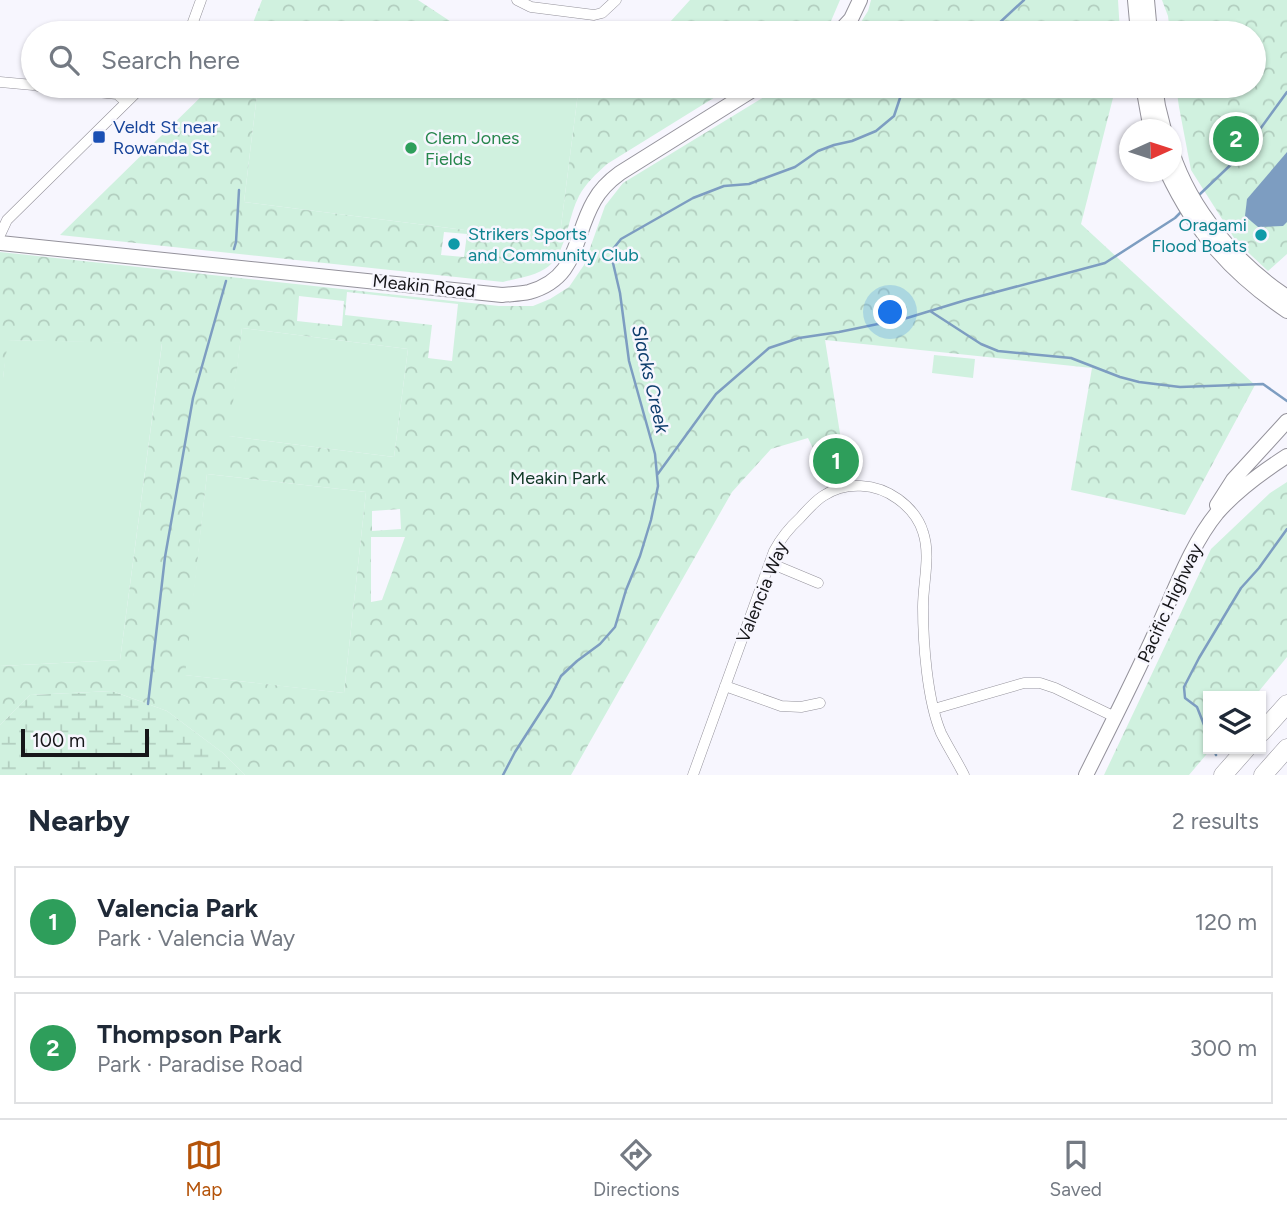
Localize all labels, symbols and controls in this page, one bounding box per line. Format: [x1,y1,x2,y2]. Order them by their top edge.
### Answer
search box [21,21,1266,98]
icon: search [45,41,83,79]
text: Search here [101,44,240,76]
pin: 2 [1213,113,1259,165]
place label: Veldt St near Rowanda St [113,116,218,159]
north arrow [1119,119,1182,182]
place label: Clem Jones Fields [425,127,520,170]
marker: Veldt St near Rowanda St [91,129,107,145]
marker: Clem Jones Fields [403,140,419,156]
place label: Oragami Flood Boats [1152,214,1247,257]
place label: Strikers Sports and Community Club [468,223,639,266]
marker: Oragami Flood Boats [1253,227,1269,243]
marker: Strikers Sports and Community Club [446,236,462,252]
street label: Meakin Road [372,270,476,302]
your location [873,295,907,329]
water label: Slacks Creek [627,323,674,436]
pin: 1 [813,435,859,487]
park label: Meakin Park [510,467,606,489]
street label: Valencia Way [732,538,793,646]
street label: Pacific Highway [1133,539,1207,666]
map controls [1203,691,1266,754]
button: layers [1203,691,1266,754]
scale bar [21,726,149,758]
text: 100 m [32,729,85,752]
text: Nearby [28,802,130,839]
text: 2 results [1172,807,1259,835]
text: Valencia Park [97,892,258,924]
text: 1 [48,908,58,936]
text: 120 m [1195,908,1257,936]
text: Park · Valencia Way [97,924,295,952]
text: Thompson Park [97,1018,282,1050]
text: 2 [46,1034,60,1062]
text: 300 m [1190,1034,1257,1062]
text: Park · Paradise Road [97,1050,303,1078]
tab: Map [185,1136,223,1201]
tab: Directions [593,1136,680,1201]
tab: Saved [1050,1136,1102,1201]

